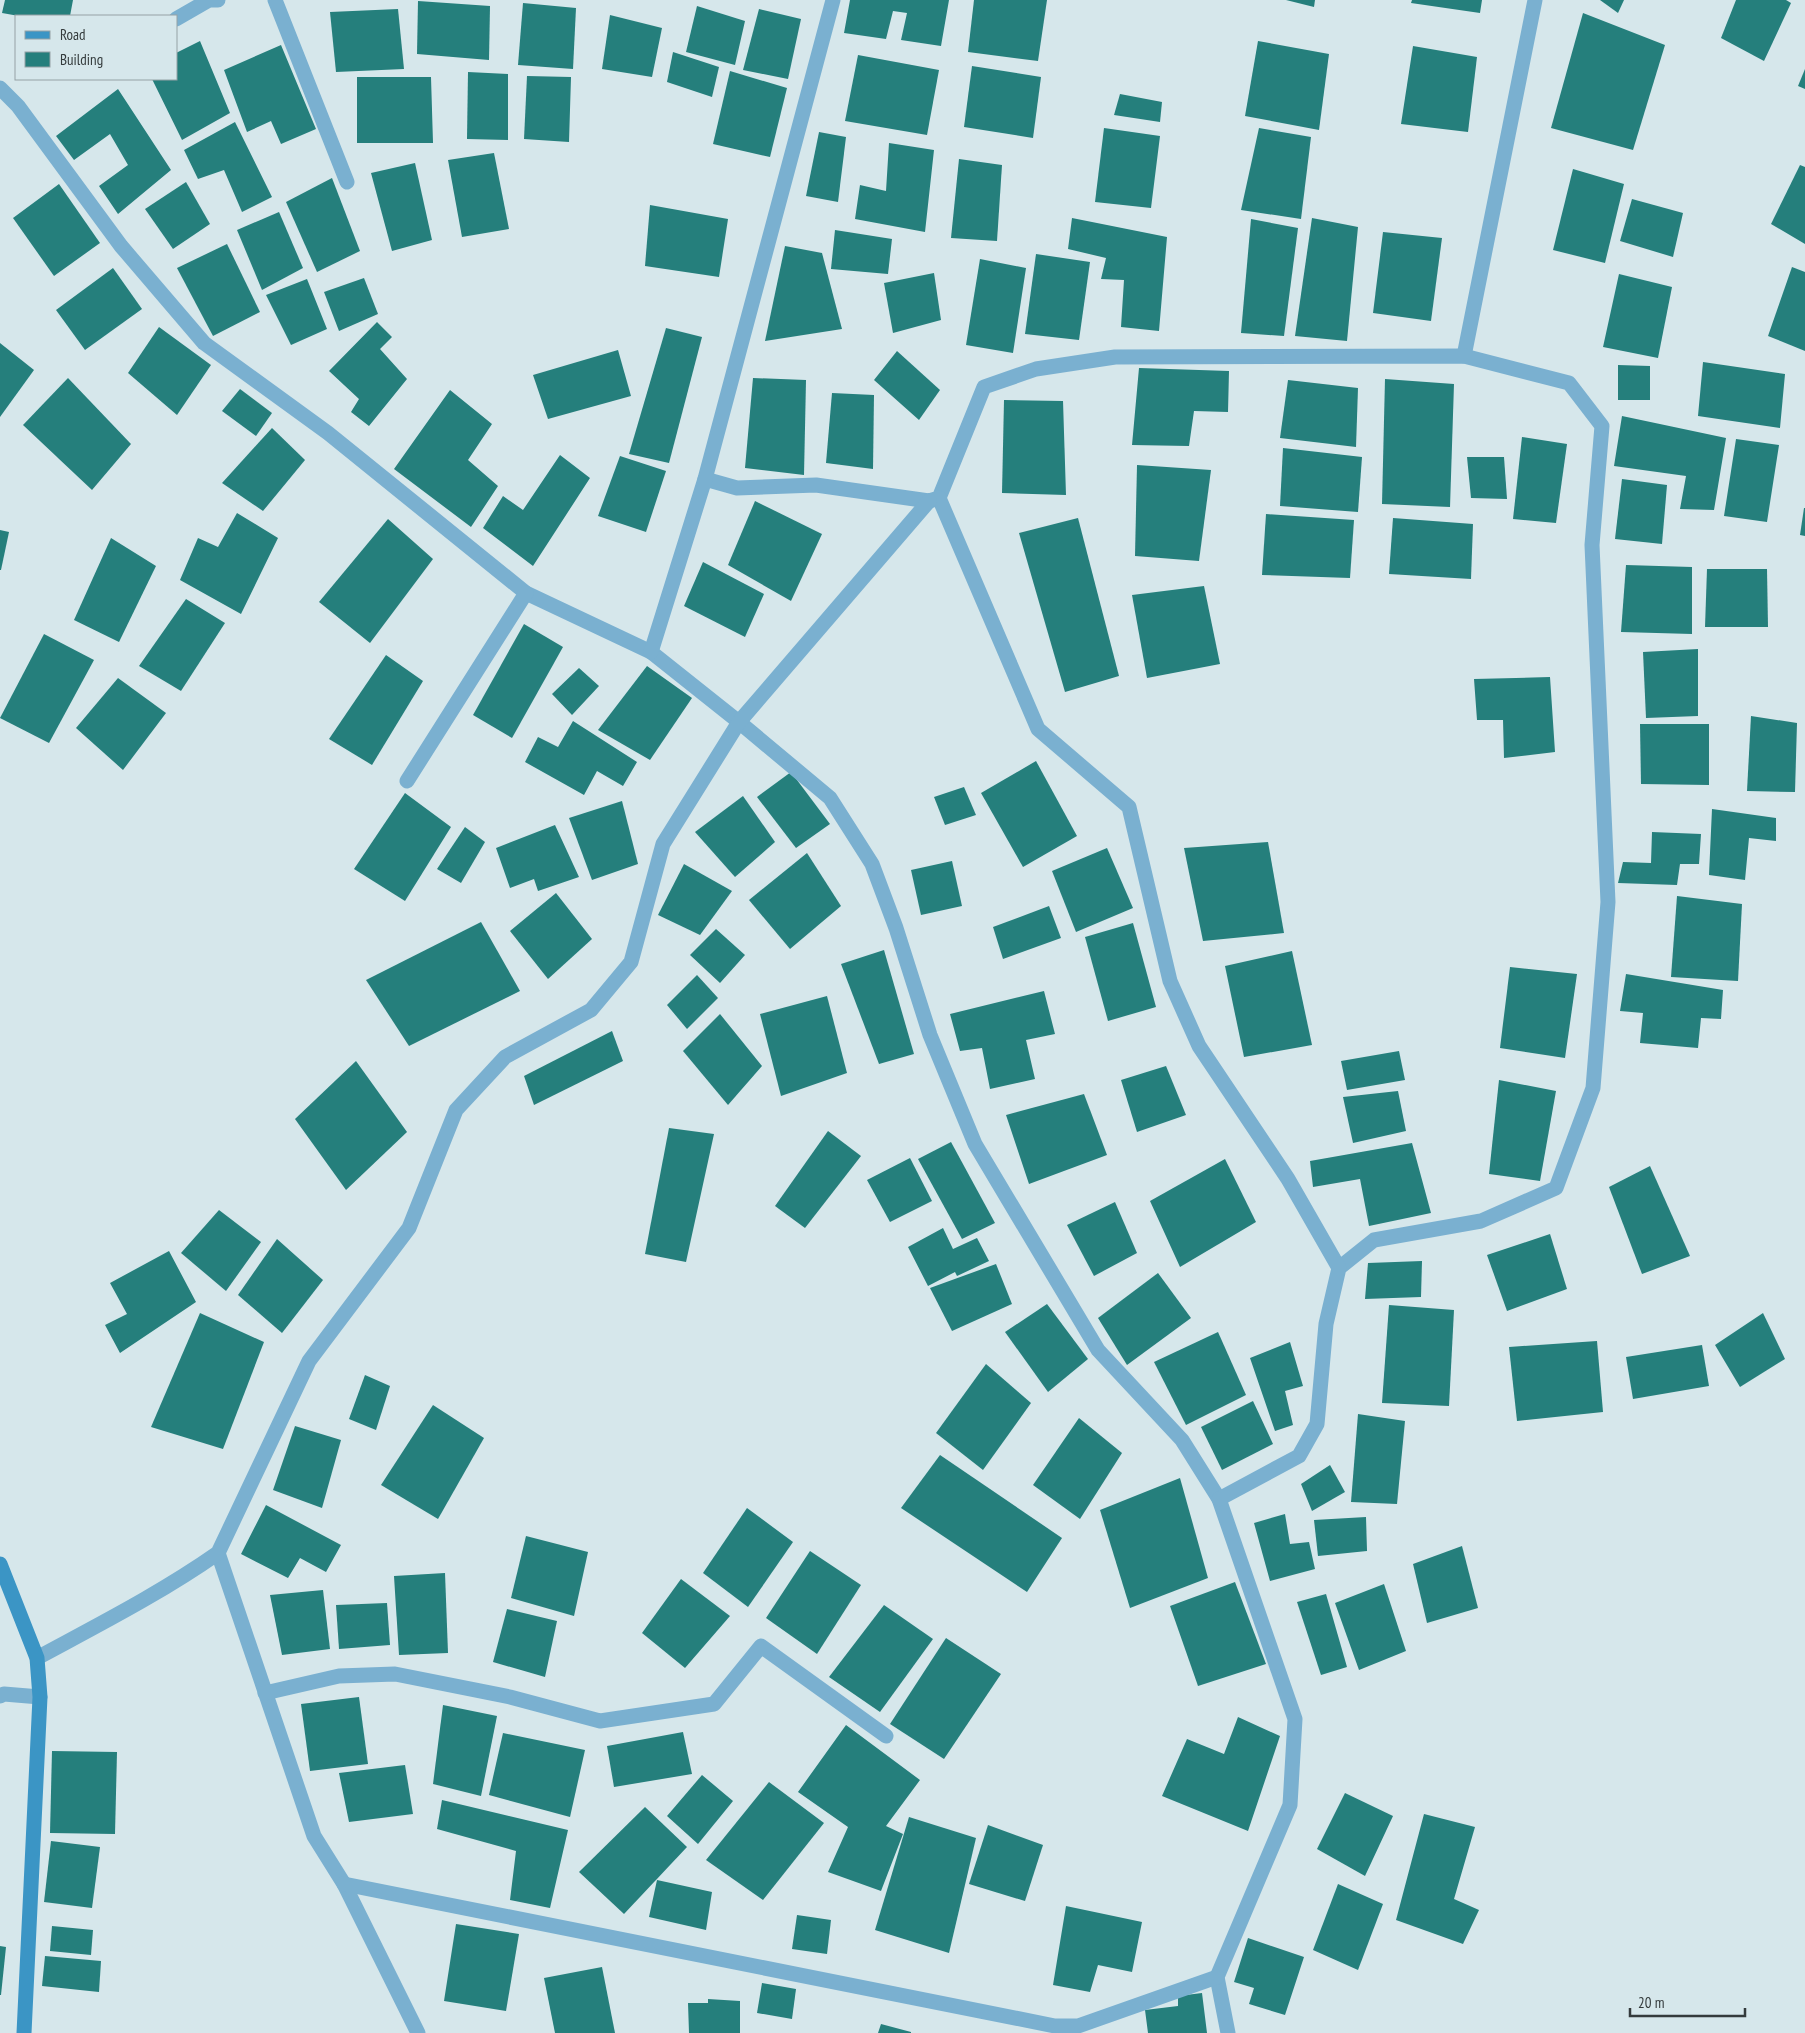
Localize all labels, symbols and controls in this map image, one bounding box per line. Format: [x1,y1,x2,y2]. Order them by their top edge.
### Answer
legend [15,15,178,80]
text: Road [60,25,86,44]
text: Building [60,50,103,69]
scale bar [1630,1986,1745,2018]
text: 20 m [1638,1993,1664,2012]

